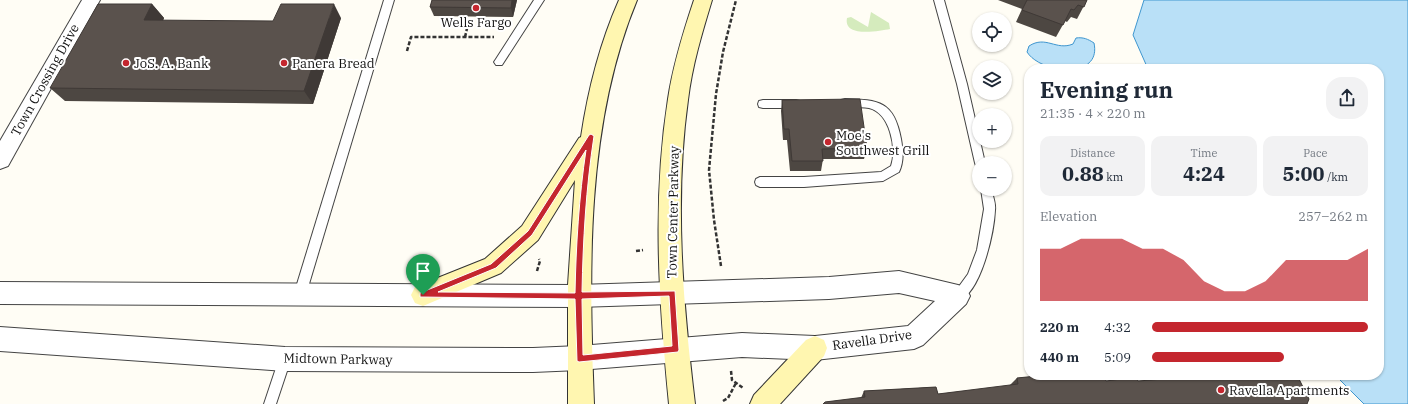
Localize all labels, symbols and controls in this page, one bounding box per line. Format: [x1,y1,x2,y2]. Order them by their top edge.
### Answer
marker: Wells Fargo [471,3,481,13]
map controls [972,12,1012,196]
button: locate [972,12,1012,52]
place label: Wells Fargo [441,14,511,31]
street label: Town Crossing Drive [7,21,83,139]
place label: JoS. A. Bank [134,55,209,72]
place label: Panera Bread [292,55,375,72]
marker: JoS. A. Bank [121,58,131,68]
marker: Panera Bread [279,58,289,68]
button: layers [972,60,1012,100]
text: Evening run [1040,75,1173,104]
button: share [1326,77,1368,119]
text: 21:35 · 4 × 220 m [1040,105,1146,122]
button: + [972,108,1012,148]
place label: Moe's Southwest Grill [836,127,930,159]
marker: Moe's Southwest Grill [823,137,833,147]
street label: Town Center Parkway [663,145,683,279]
text: Distance [1070,146,1115,160]
text: Time [1190,146,1218,160]
text: Pace [1303,146,1327,160]
button: − [972,156,1012,196]
text: 0.88 [1062,160,1104,187]
text: 4:24 [1183,160,1225,187]
text: 5:00 [1283,160,1325,187]
text: km [1104,170,1123,184]
text: /km [1325,170,1348,184]
text: Elevation [1040,208,1097,225]
text: 257–262 m [1298,208,1368,225]
pin [406,254,440,295]
icon: arrive [412,260,434,282]
text: 220 m [1040,319,1079,336]
text: 4:32 [1104,319,1131,336]
street label: Ravella Drive [831,326,913,354]
text: 440 m [1040,349,1079,366]
text: 5:09 [1104,349,1131,366]
street label: Midtown Parkway [283,350,393,368]
place label: Ravella Apartments [1229,382,1349,399]
marker: Ravella Apartments [1216,385,1226,395]

